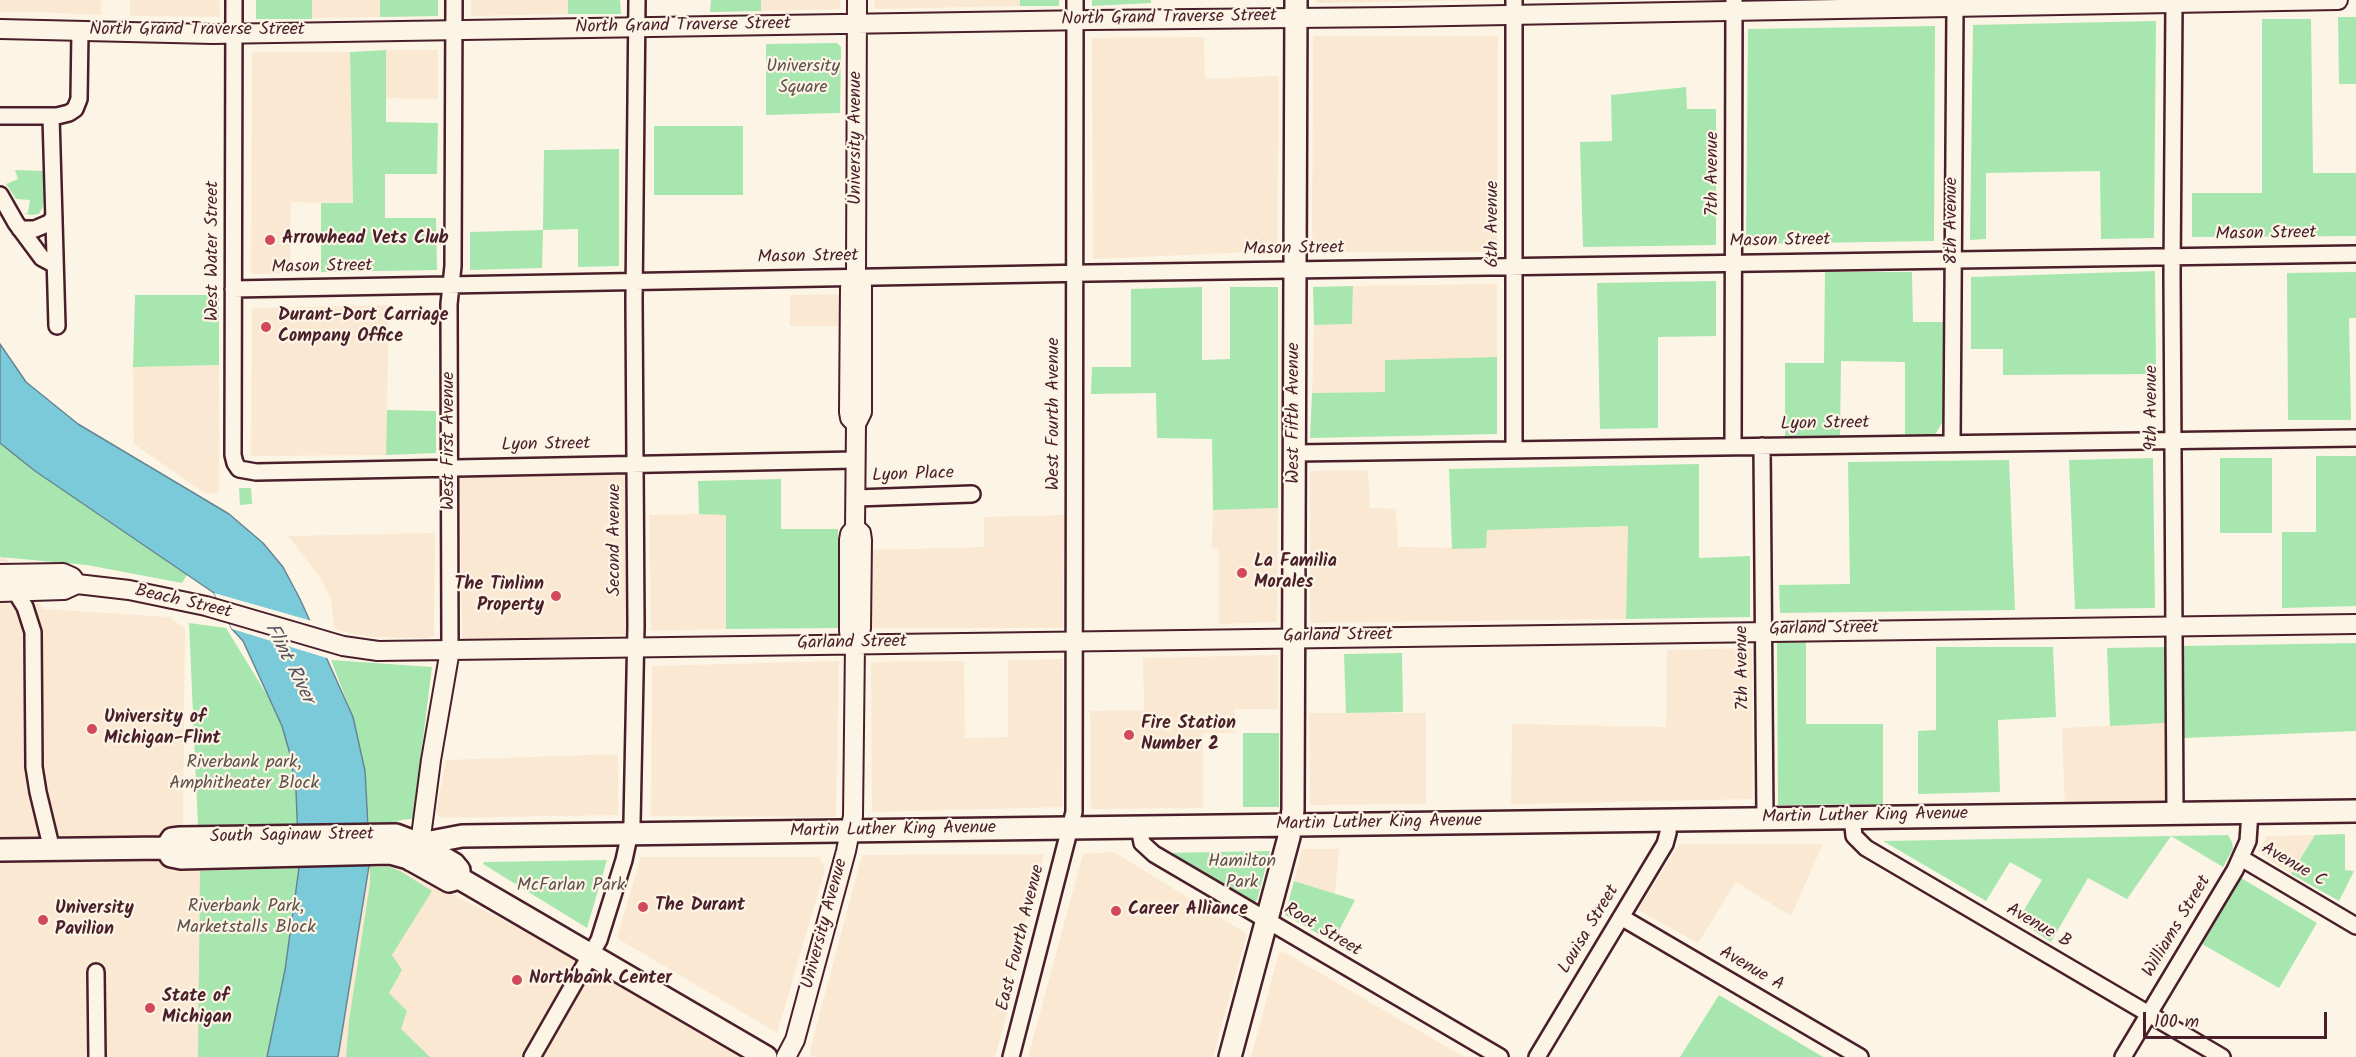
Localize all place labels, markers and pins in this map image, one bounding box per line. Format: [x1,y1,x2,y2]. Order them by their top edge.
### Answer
place label: Arrowhead Vets Club [282,229,449,251]
marker: Arrowhead Vets Club [263,233,277,247]
place label: Durant-Dort Carriage Company Office [278,306,448,348]
marker: Durant-Dort Carriage Company Office [259,320,273,334]
place label: La Familia Morales [1254,552,1337,594]
marker: La Familia Morales [1235,566,1249,580]
place label: The Tinlinn Property [455,575,544,618]
marker: The Tinlinn Property [549,589,563,603]
place label: University of Michigan-Flint [104,708,221,750]
place label: Fire Station Number 2 [1141,714,1236,756]
marker: University of Michigan-Flint [85,722,99,736]
marker: Fire Station Number 2 [1122,728,1136,742]
place label: The Durant [655,896,745,918]
place label: University Pavilion [55,899,134,942]
marker: The Durant [636,900,650,914]
place label: Career Alliance [1128,900,1248,922]
marker: Career Alliance [1109,904,1123,918]
marker: University Pavilion [36,913,50,927]
place label: Northbank Center [529,969,672,991]
marker: Northbank Center [510,973,524,987]
place label: State of Michigan [162,987,232,1030]
marker: State of Michigan [143,1001,157,1015]

